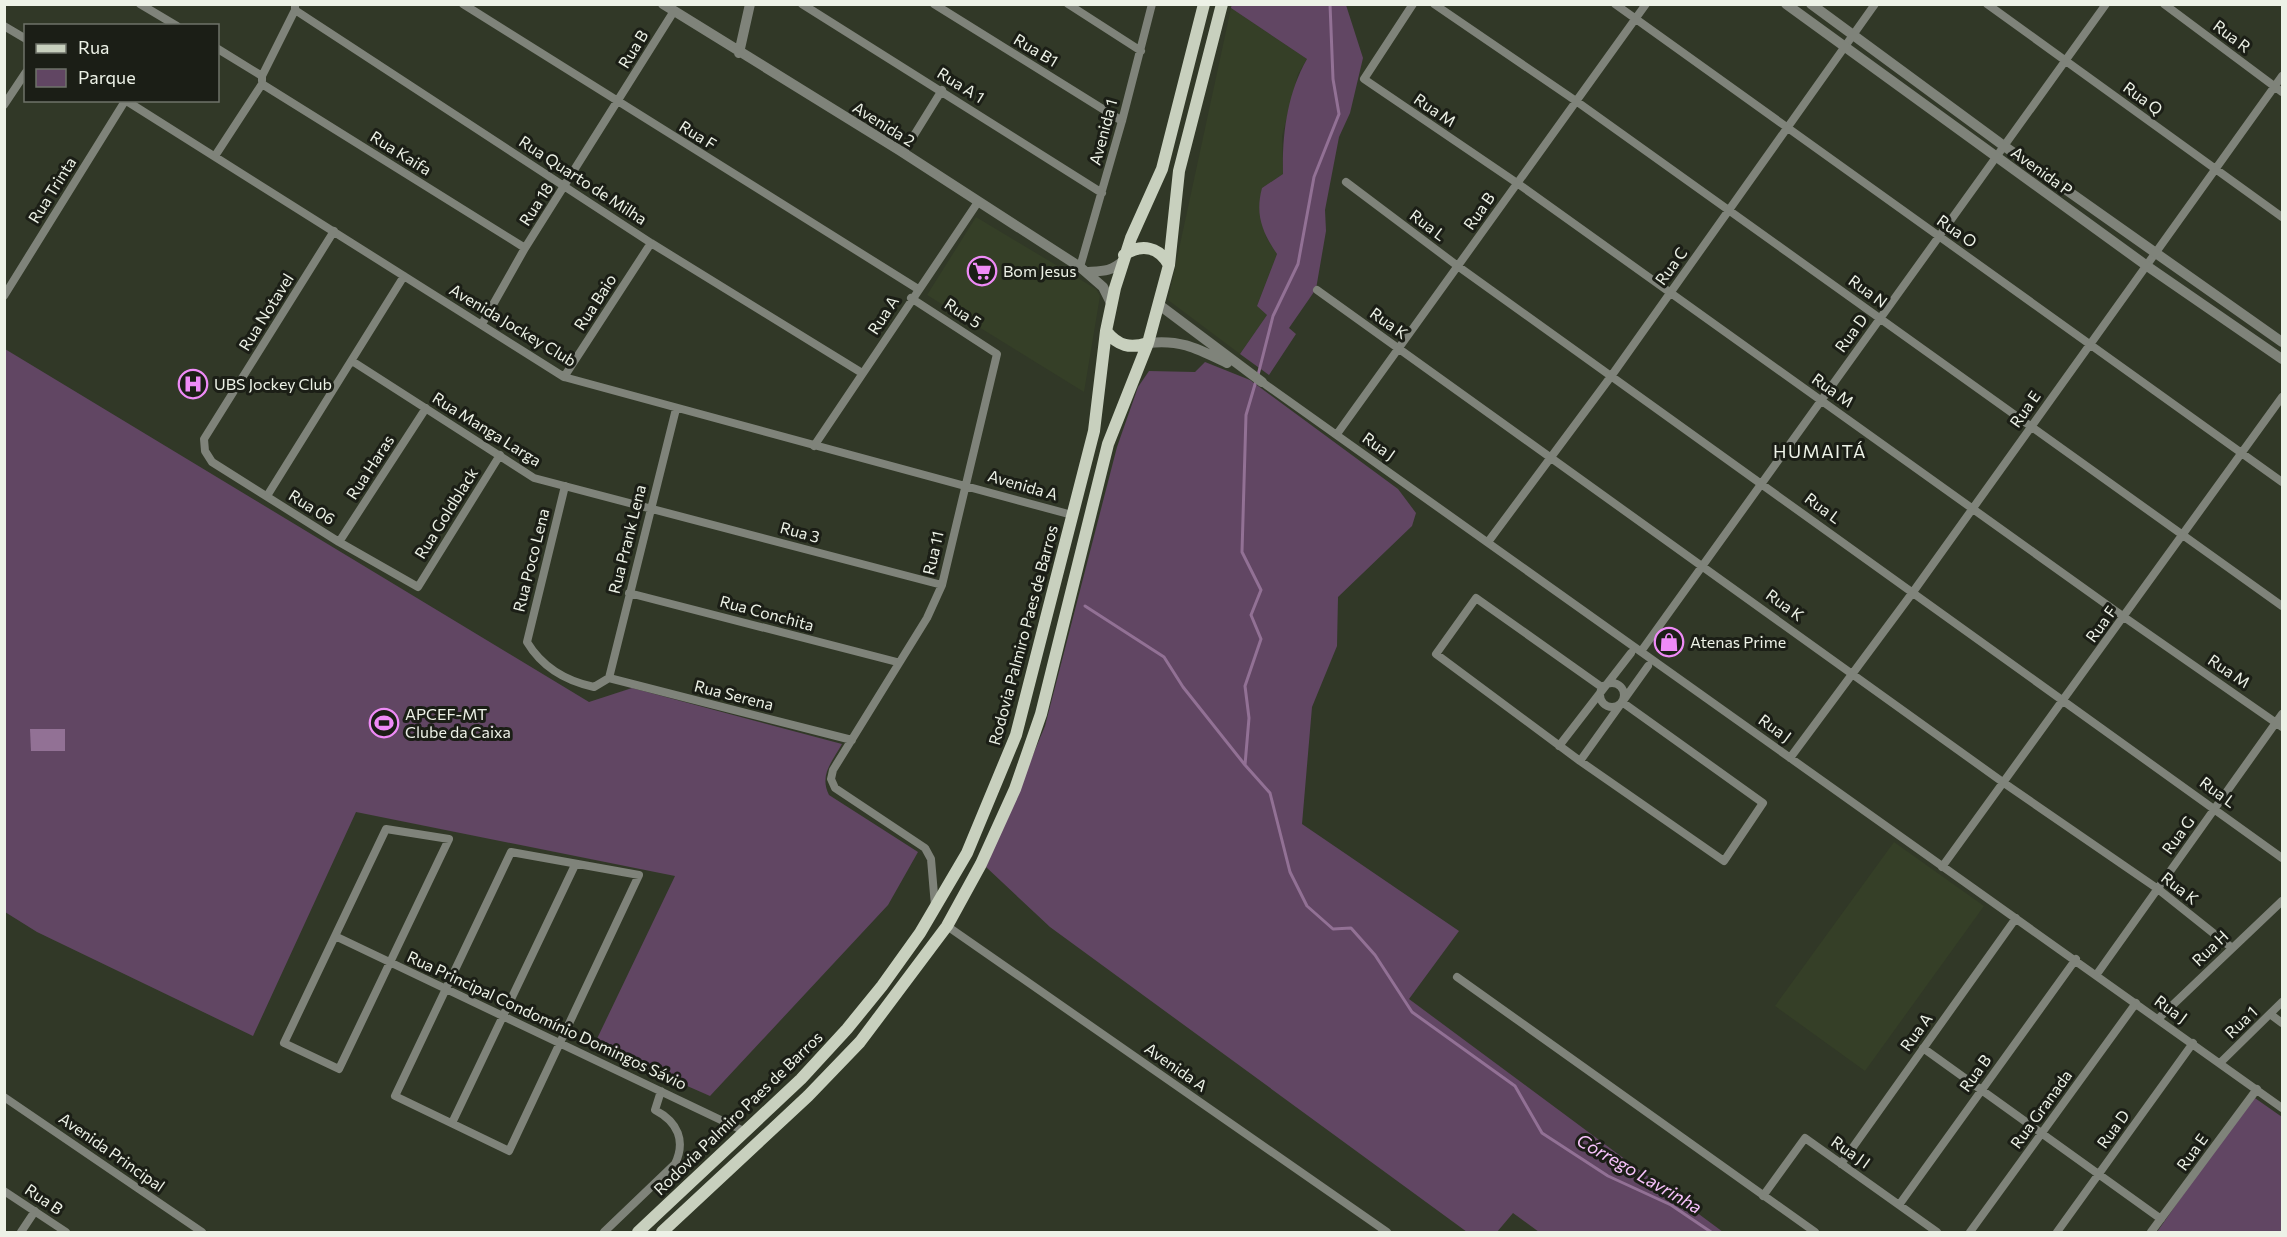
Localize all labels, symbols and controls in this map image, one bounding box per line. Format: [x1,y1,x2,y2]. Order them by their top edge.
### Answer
street label: Rua R [2210,15,2255,56]
legend [24,24,219,102]
street label: Rua B [614,26,652,71]
street label: Rua B1 [1011,29,1062,70]
text: Rua [78,36,109,58]
street label: Rua A 1 [934,63,988,106]
text: Parque [78,66,136,88]
street label: Rua Q [2120,77,2167,118]
street label: Rua M [1411,89,1460,130]
street label: Avenida 2 [850,97,919,150]
street label: Avenida 1 [1085,97,1120,167]
street label: Rua F [676,116,720,153]
street label: Rua Kaifa [367,126,435,179]
street label: Rua Quarto de Milha [516,131,651,228]
street label: Avenida P [2008,142,2077,199]
street label: Rua Trinta [24,153,79,226]
street label: Rua 18 [515,179,557,229]
street label: Rua B [1459,188,1498,233]
street label: Rua L [1407,205,1450,244]
street label: Rua O [1934,210,1981,251]
street label: Rua C [1651,243,1691,288]
supermarket icon: Bom Jesus [966,255,998,287]
place label: Bom Jesus [1003,261,1077,280]
street label: Rua Notavel [234,270,297,354]
street label: Rua Baio [569,270,620,333]
street label: Rua N [1845,270,1891,311]
street label: Avenida Jockey Club [447,279,580,370]
street label: Rua A [863,292,902,338]
street label: Rua 5 [941,294,985,331]
street label: Rua K [1367,303,1412,342]
street label: Rua D [1830,310,1871,356]
hospital icon: UBS Jockey Club [177,368,209,400]
street label: Rua M [1809,369,1858,411]
place label: UBS Jockey Club [214,374,332,393]
street label: Rua E [2005,387,2044,431]
street label: Rua Manga Larga [429,388,545,470]
street label: Rua J [1359,428,1399,464]
street label: Rua Haras [342,431,397,503]
district label: HUMAITÁ [1773,440,1867,462]
street label: Rua Goldblack [410,463,481,562]
street label: Avenida A [986,465,1060,504]
street label: Rua Prank Lena [604,482,649,595]
street label: Rua 06 [286,485,339,528]
street label: Rua L [1801,488,1845,527]
street label: Rua Poco Lena [508,506,553,614]
street label: Rua 3 [778,517,822,546]
street label: Rodovia Palmiro Paes de Barros [984,523,1061,747]
street label: Rua 11 [918,529,947,577]
street label: Rua K [1763,585,1808,625]
street label: Rua Conchita [718,591,816,634]
street label: Rua F [2081,602,2120,646]
shop icon: Atenas Prime [1653,626,1685,658]
place label: Atenas Prime [1690,632,1786,651]
street label: Rua M [2205,650,2254,691]
street label: Rua Serena [693,676,776,714]
place label: APCEF-MT Clube da Caixa [405,704,511,741]
sports icon: APCEF-MT Clube da Caixa [368,707,400,739]
street label: Rua J [1755,709,1795,746]
street label: Rua L [2196,772,2240,811]
street label: Rua G [2157,812,2198,858]
street label: Rua K [2158,867,2203,908]
street label: Rua H [2188,926,2232,969]
street label: Rua Principal Condomínio Domingos Sávio [404,946,690,1093]
street label: Rua J [2151,990,2191,1027]
street label: Rua 1 [2220,1002,2261,1042]
street label: Rua A [1896,1009,1936,1054]
street label: Rodovia Palmiro Paes de Barros [649,1027,826,1198]
street label: Avenida A [1141,1038,1211,1095]
street label: Rua B [1955,1050,1994,1095]
street label: Rua Granada [2006,1066,2075,1152]
street label: Rua D [2092,1106,2133,1152]
street label: Avenida Principal [56,1108,169,1195]
water label: Córrego Lavrinha [1573,1128,1706,1218]
street label: Rua E [2172,1130,2211,1174]
street label: Rua J I [1828,1131,1874,1172]
street label: Rua B [22,1179,67,1218]

